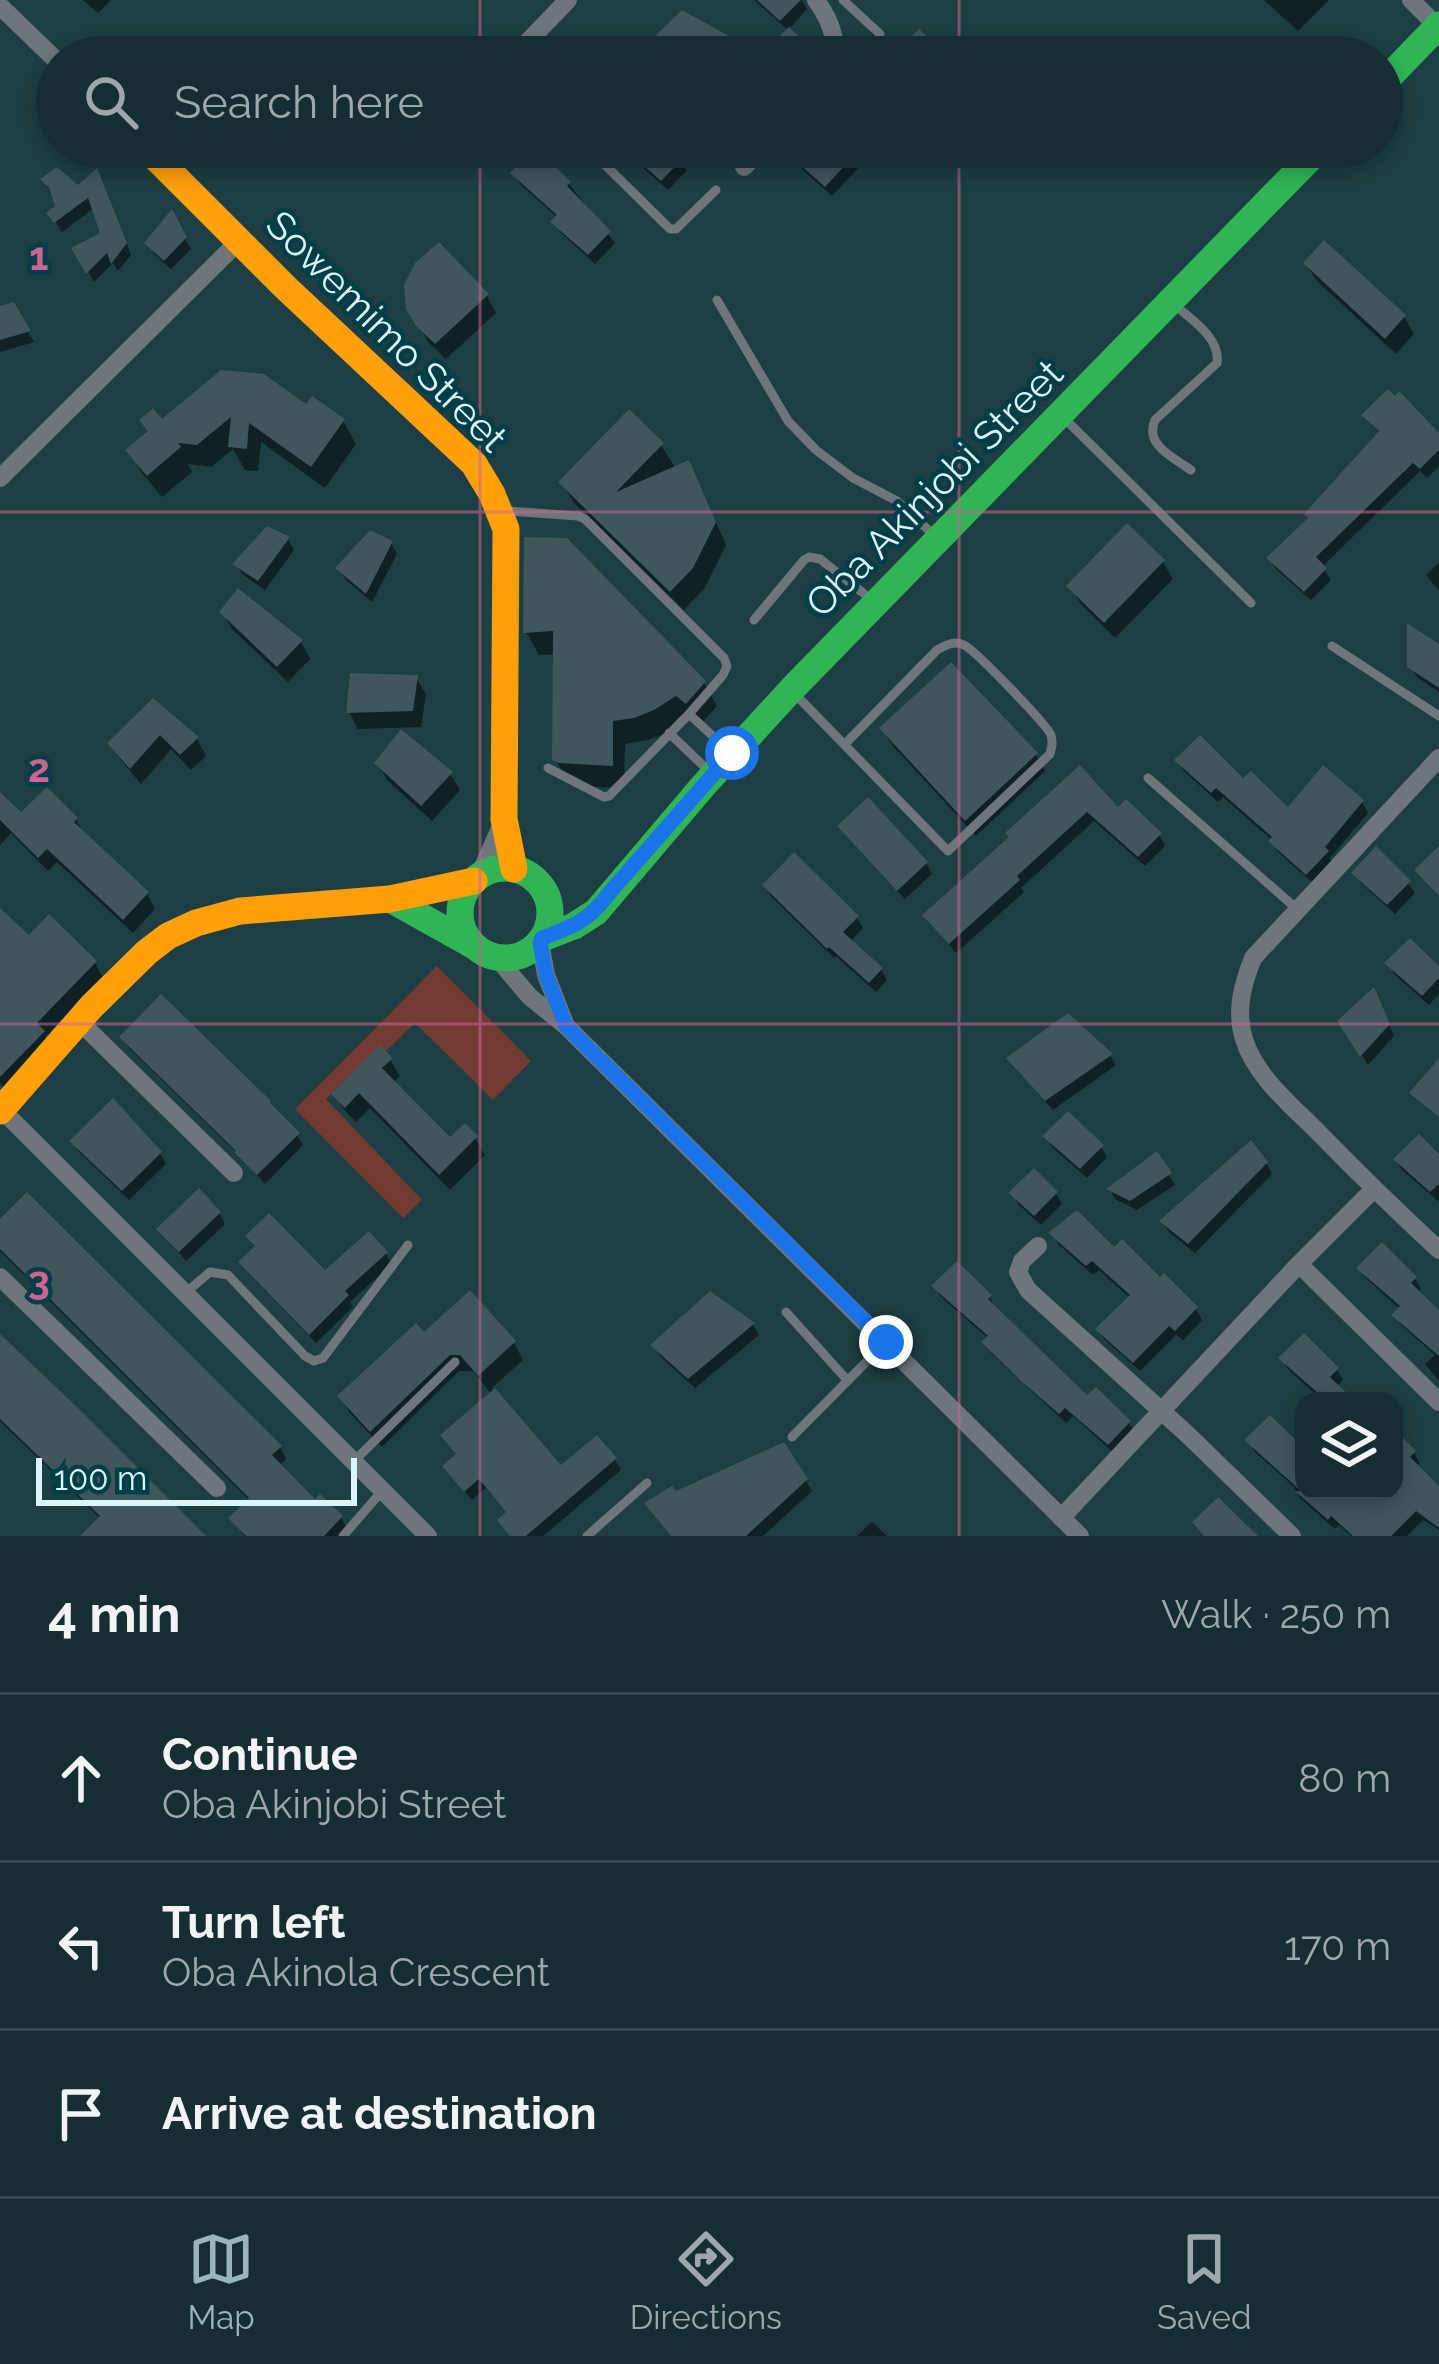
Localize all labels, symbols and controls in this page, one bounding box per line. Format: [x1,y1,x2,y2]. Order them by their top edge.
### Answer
search box [36,36,1403,168]
icon: search [78,69,144,135]
text: Search here [174,76,424,129]
street label: Sowemimo Street [257,201,517,461]
text: 1 [29,233,49,279]
street label: Oba Akinjobi Street [796,350,1072,626]
route start [705,726,759,780]
text: 2 [28,745,50,791]
text: 3 [28,1257,50,1303]
route end [859,1315,913,1369]
map controls [1295,1392,1403,1500]
button: layers [1295,1392,1403,1500]
scale bar [36,1452,357,1505]
text: 100 m [54,1459,147,1498]
text: 4 min [48,1584,181,1644]
text: Walk · 250 m [1161,1591,1391,1637]
text: Continue [162,1728,358,1781]
icon: ahead [48,1745,114,1811]
text: 80 m [1298,1755,1391,1801]
text: Oba Akinjobi Street [162,1781,506,1827]
text: Turn left [162,1896,345,1949]
icon: left [48,1913,114,1979]
text: 170 m [1284,1923,1391,1969]
text: Oba Akinola Crescent [162,1949,550,1995]
icon: arrive [48,2081,114,2147]
text: Arrive at destination [162,2087,597,2140]
tab: Map [188,2226,255,2337]
tab: Directions [630,2226,782,2337]
tab: Saved [1157,2226,1251,2337]

